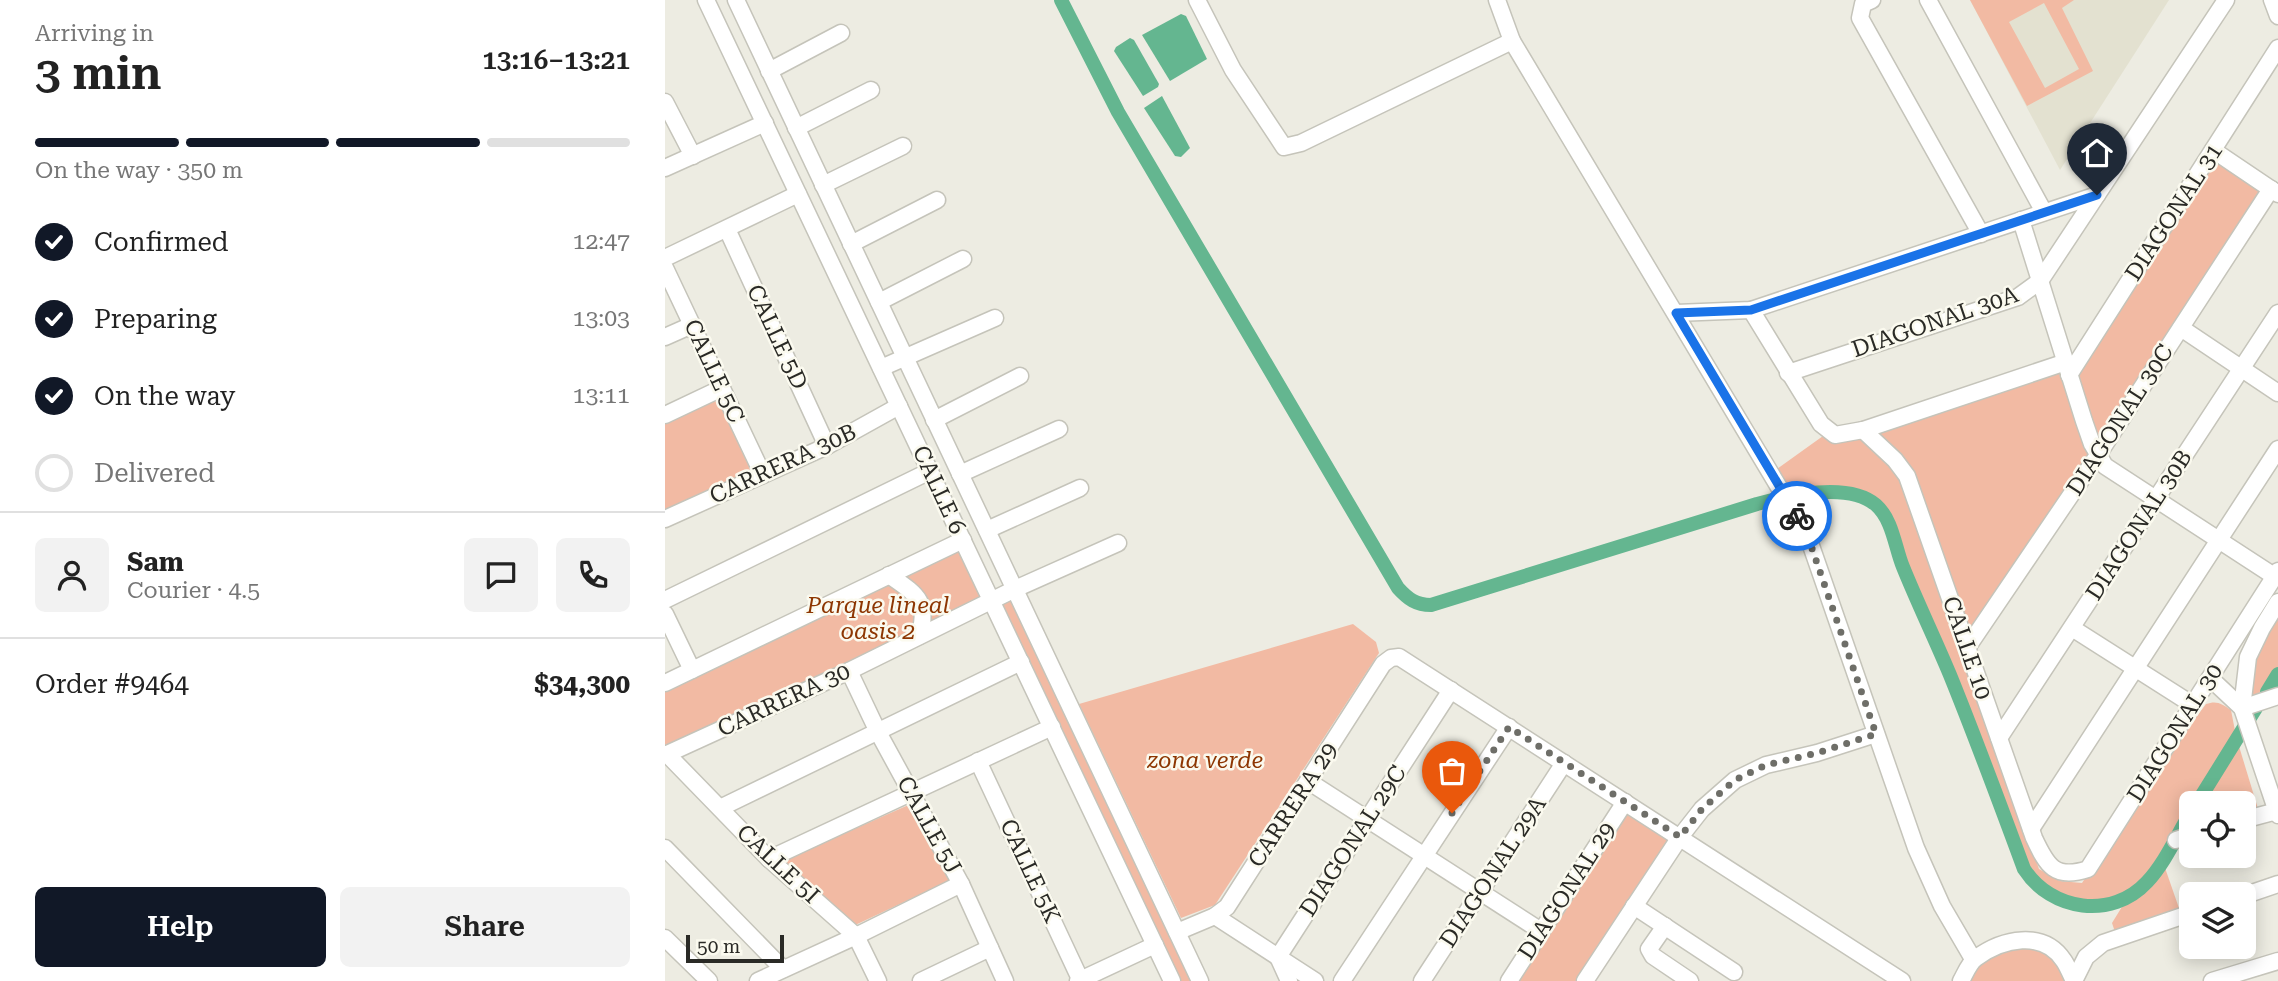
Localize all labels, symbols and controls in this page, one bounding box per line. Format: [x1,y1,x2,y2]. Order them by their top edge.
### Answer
text: Arriving in [35,20,154,47]
text: 13:16–13:21 [482,45,630,75]
text: 3 min [35,46,162,100]
pin [2067,123,2127,195]
icon: home [2078,134,2116,172]
street label: DIAGONAL 31 [2120,138,2228,286]
text: On the way · 350 m [35,157,243,184]
icon: check [35,223,73,261]
text: Confirmed [94,227,229,257]
text: 12:47 [573,228,630,255]
street label: CALLE 5D [741,280,813,394]
street label: DIAGONAL 30A [1848,281,2022,363]
icon: check [35,300,73,338]
text: Preparing [94,304,217,334]
text: 13:03 [573,305,630,332]
street label: CALLE 5C [678,315,750,427]
street label: DIAGONAL 30C [2061,339,2179,501]
icon: check [35,377,73,415]
text: On the way [94,381,235,411]
text: 13:11 [573,382,630,409]
street label: CARRERA 30B [705,418,861,510]
street label: CALLE 6 [907,441,971,539]
street label: DIAGONAL 30B [2080,445,2198,605]
text: Delivered [94,458,215,488]
courier [1762,481,1832,551]
icon: bike [1778,497,1816,535]
button: person [35,538,109,612]
button: chat [464,538,538,612]
button: phone [556,538,630,612]
text: Sam [127,547,184,577]
text: Courier · 4.5 [127,577,260,604]
park label: Parque lineal oasis 2 [806,592,950,645]
street label: CALLE 10 [1937,593,1997,703]
street label: CARRERA 30 [713,657,855,742]
street label: DIAGONAL 30 [2122,659,2228,807]
text: Order #9464 [35,669,189,699]
text: $34,300 [534,669,630,699]
street label: CARRERA 29 [1243,738,1343,872]
pin [1422,741,1482,813]
park label: zona verde [1147,747,1263,774]
icon: bag [1433,752,1471,790]
street label: DIAGONAL 29C [1294,760,1412,922]
street label: CALLE 5J [891,771,967,879]
map controls [2179,791,2256,959]
button: locate [2179,791,2256,868]
street label: DIAGONAL 29A [1434,792,1552,952]
street label: CALLE 5K [994,815,1066,927]
street label: DIAGONAL 29 [1513,817,1621,965]
street label: CALLE 5I [731,819,825,909]
button: layers [2179,882,2256,959]
button: Help [35,887,326,967]
button: Share [340,887,630,967]
scale bar [686,932,784,964]
text: 50 m [697,935,740,958]

